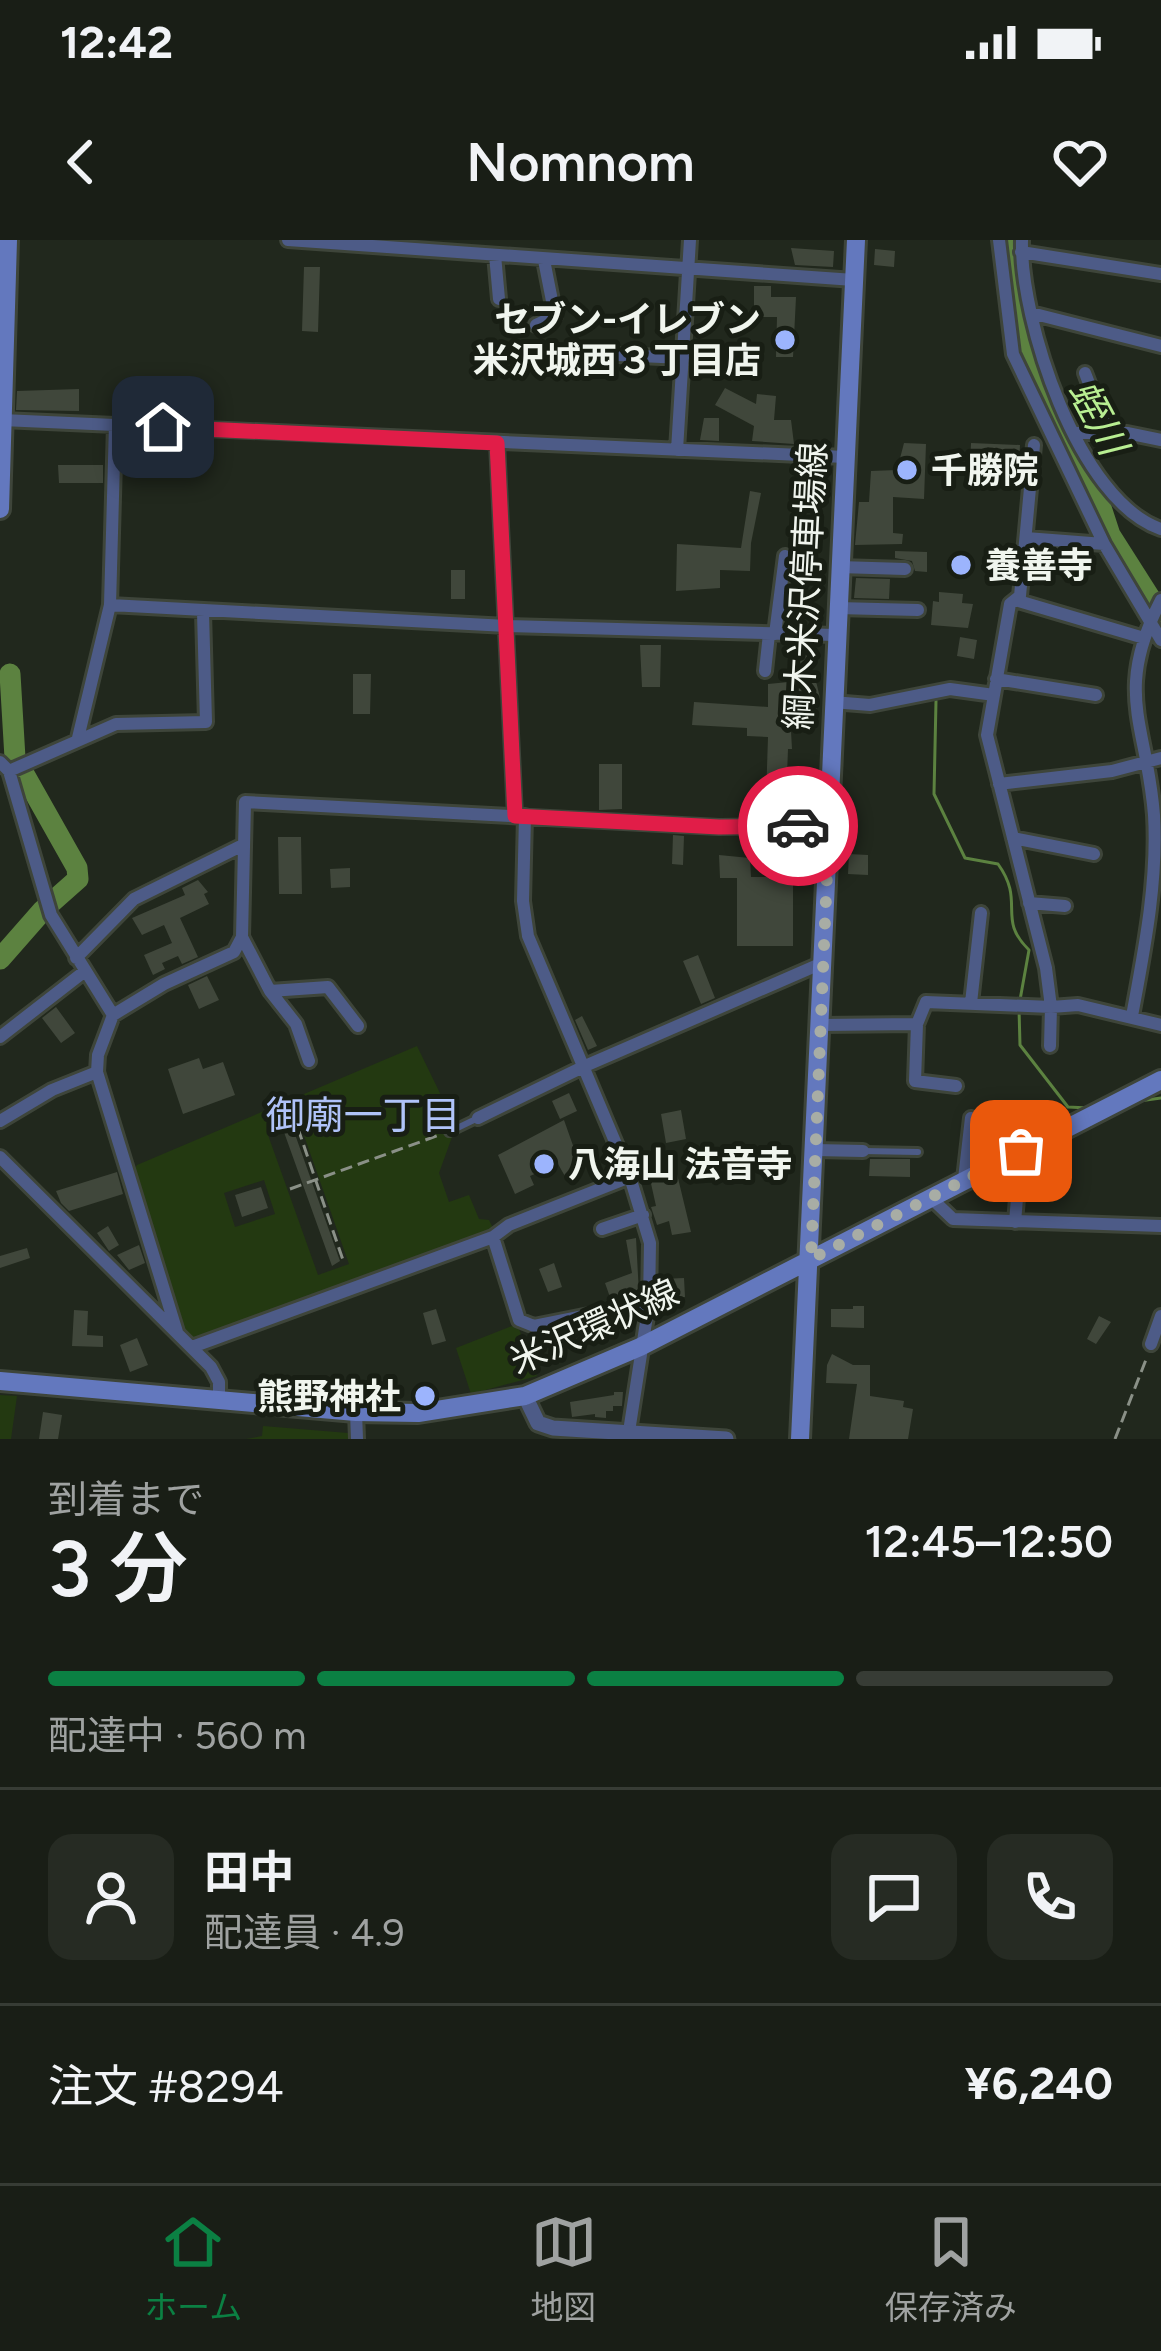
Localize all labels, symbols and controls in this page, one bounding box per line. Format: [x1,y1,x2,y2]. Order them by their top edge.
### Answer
text: 12:42 [60,15,173,69]
icon: back [48,129,114,195]
icon: heart [1047,129,1113,195]
text: Nomnom [466,130,695,195]
place label: セブン-イレブン 米沢城西３丁目店 [473,298,761,382]
marker: セブン-イレブン 米沢城西３丁目店 [772,327,798,353]
water label: 蛭川 [1058,372,1138,466]
pin [112,376,214,478]
icon: home [130,394,196,460]
street label: 綱木米沢停車場線 [776,441,835,731]
place label: 千勝院 [931,449,1039,492]
marker: 千勝院 [894,457,920,483]
place label: 養善寺 [985,544,1093,587]
marker: 養善寺 [948,552,974,578]
courier [738,766,858,886]
icon: car [765,793,831,859]
district label: 御廟一丁目 [265,1092,461,1139]
pin [970,1100,1072,1202]
icon: bag [988,1118,1054,1184]
place label: 八海山 法音寺 [568,1143,793,1186]
marker: 八海山 法音寺 [531,1151,557,1177]
street label: 米沢環状線 [503,1270,685,1383]
place label: 熊野神社 [257,1375,401,1418]
marker: 熊野神社 [412,1383,438,1409]
text: 到着まで [48,1476,204,1523]
text: 12:45–12:50 [864,1514,1113,1568]
text: 3 分 [48,1522,188,1616]
text: 配達中 · 560 m [48,1712,307,1759]
button: person [48,1834,174,1960]
button: chat [831,1834,957,1960]
button: phone [987,1834,1113,1960]
text: 田中 [204,1845,294,1899]
text: 配達員 · 4.9 [204,1909,405,1956]
text: ¥6,240 [965,2056,1113,2110]
text: 注文 #8294 [48,2059,284,2113]
tab: ホーム [144,2209,242,2329]
tab: 地図 [531,2209,597,2329]
tab: 保存済み [885,2209,1017,2329]

